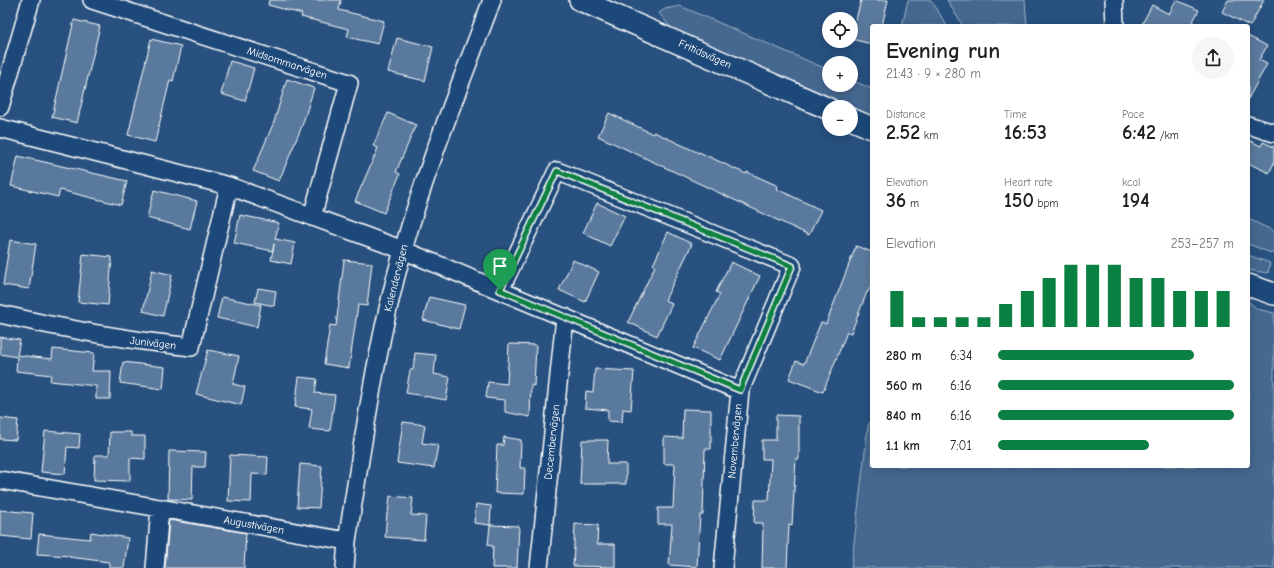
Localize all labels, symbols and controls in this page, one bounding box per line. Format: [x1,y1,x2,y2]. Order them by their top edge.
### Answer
map controls [822,12,858,136]
button: locate [822,12,858,48]
street label: Fritidsvägen [676,37,734,71]
button: share [1192,37,1234,79]
text: Evening run [886,38,1000,64]
street label: Midsommarvägen [245,44,329,82]
button: + [822,56,858,92]
text: 21:43 · 9 × 280 m [886,66,981,81]
button: − [822,100,858,136]
text: Distance [886,108,925,121]
text: Time [1004,108,1027,121]
text: Pace [1122,108,1144,121]
text: 2.52 [886,121,920,144]
text: 16:53 [1004,121,1047,144]
text: 6:42 [1122,121,1156,144]
text: km [920,129,938,142]
text: /km [1156,129,1179,142]
text: Elevation [886,176,928,189]
text: Heart rate [1004,176,1053,189]
text: kcal [1122,176,1140,189]
text: 36 [886,189,906,212]
text: 150 [1004,189,1034,212]
text: 194 [1122,189,1150,212]
text: m [906,197,919,210]
text: bpm [1034,197,1058,210]
text: Elevation [886,236,936,251]
text: 253–257 m [1171,236,1234,251]
street label: Kalendervägen [381,243,411,313]
pin [483,249,517,290]
icon: arrive [489,255,511,277]
street label: Junivägen [129,334,177,352]
text: 280 m [886,348,922,363]
text: 6:34 [950,348,972,363]
text: 560 m [886,378,922,393]
text: 6:16 [950,378,972,393]
street label: Novembervägen [725,403,745,479]
street label: Decembervägen [542,404,562,480]
text: 840 m [886,408,921,423]
text: 6:16 [950,408,972,423]
text: 1.1 km [886,438,920,453]
text: 7:01 [950,438,972,453]
street label: Augustivägen [223,513,285,537]

